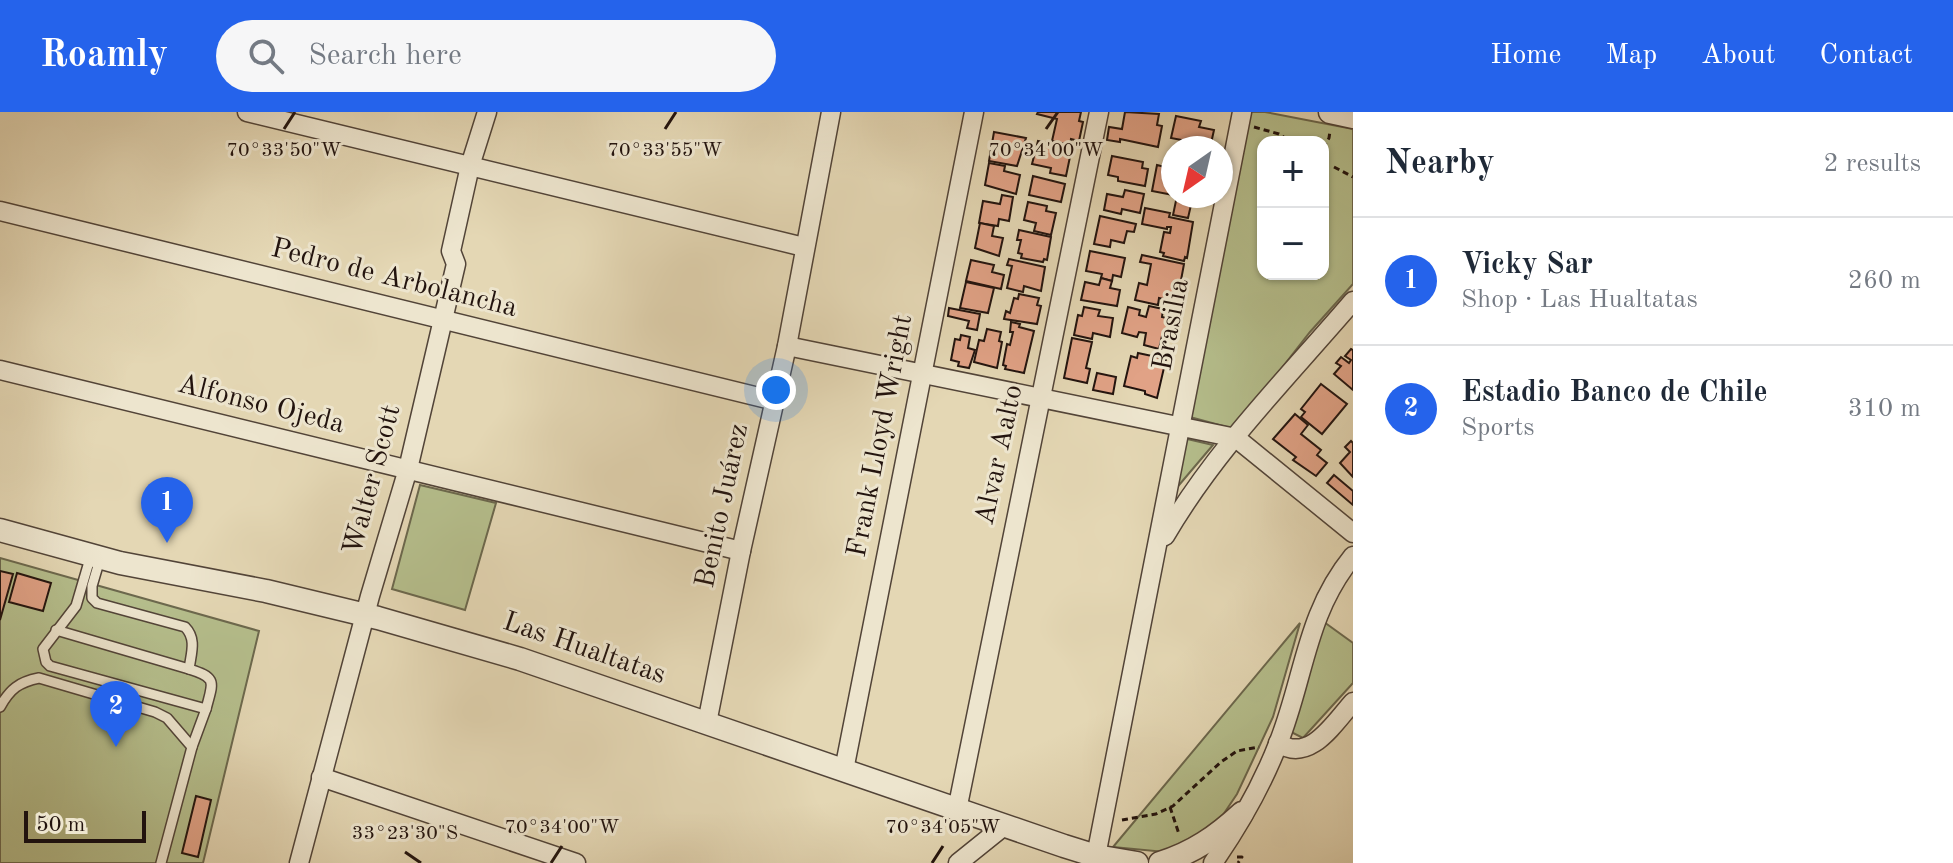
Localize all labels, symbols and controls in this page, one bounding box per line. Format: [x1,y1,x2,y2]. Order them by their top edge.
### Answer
search box [216,20,776,92]
icon: search [244,34,288,78]
text: Roamly [40,37,168,75]
text: Search here [308,41,462,71]
text: Home [1490,42,1561,70]
text: Map [1605,42,1657,70]
text: About [1701,42,1776,70]
text: Contact [1820,42,1913,70]
north arrow [1161,136,1233,208]
map controls [1257,136,1329,280]
button: + [1257,136,1329,208]
text: 70°33'50"W [226,141,342,161]
text: 70°33'55"W [607,141,723,161]
text: 70°34'00"W [988,141,1104,161]
text: Nearby [1385,147,1495,181]
text: 2 results [1823,151,1921,177]
button: − [1257,208,1329,280]
street label: Pedro de Arbolancha [268,235,520,323]
text: Vicky Sar [1461,250,1593,280]
text: 1 [1403,268,1419,294]
text: 260 m [1848,268,1921,294]
street label: Brasilia [1149,276,1195,373]
text: Shop · Las Hualtatas [1461,287,1698,313]
street label: Frank Lloyd Wright [844,312,918,560]
your location [756,370,796,410]
street label: Alfonso Ojeda [175,371,347,439]
text: Estadio Banco de Chile [1461,378,1768,408]
street label: Alvar Aalto [971,382,1029,528]
text: 2 [1403,396,1419,422]
text: 310 m [1848,396,1921,422]
street label: Walter Scott [340,402,406,558]
text: Sports [1461,415,1535,441]
street label: Benito Juárez [692,421,754,591]
pin: 1 [141,477,193,543]
street label: Las Hualtatas [499,608,669,690]
pin: 2 [90,681,142,747]
scale bar [24,807,146,843]
text: 50 m [36,814,85,836]
text: 70°34'00"W [504,818,620,838]
text: 70°34'05"W [885,818,1001,838]
text: 33°23'30"S [352,824,458,844]

